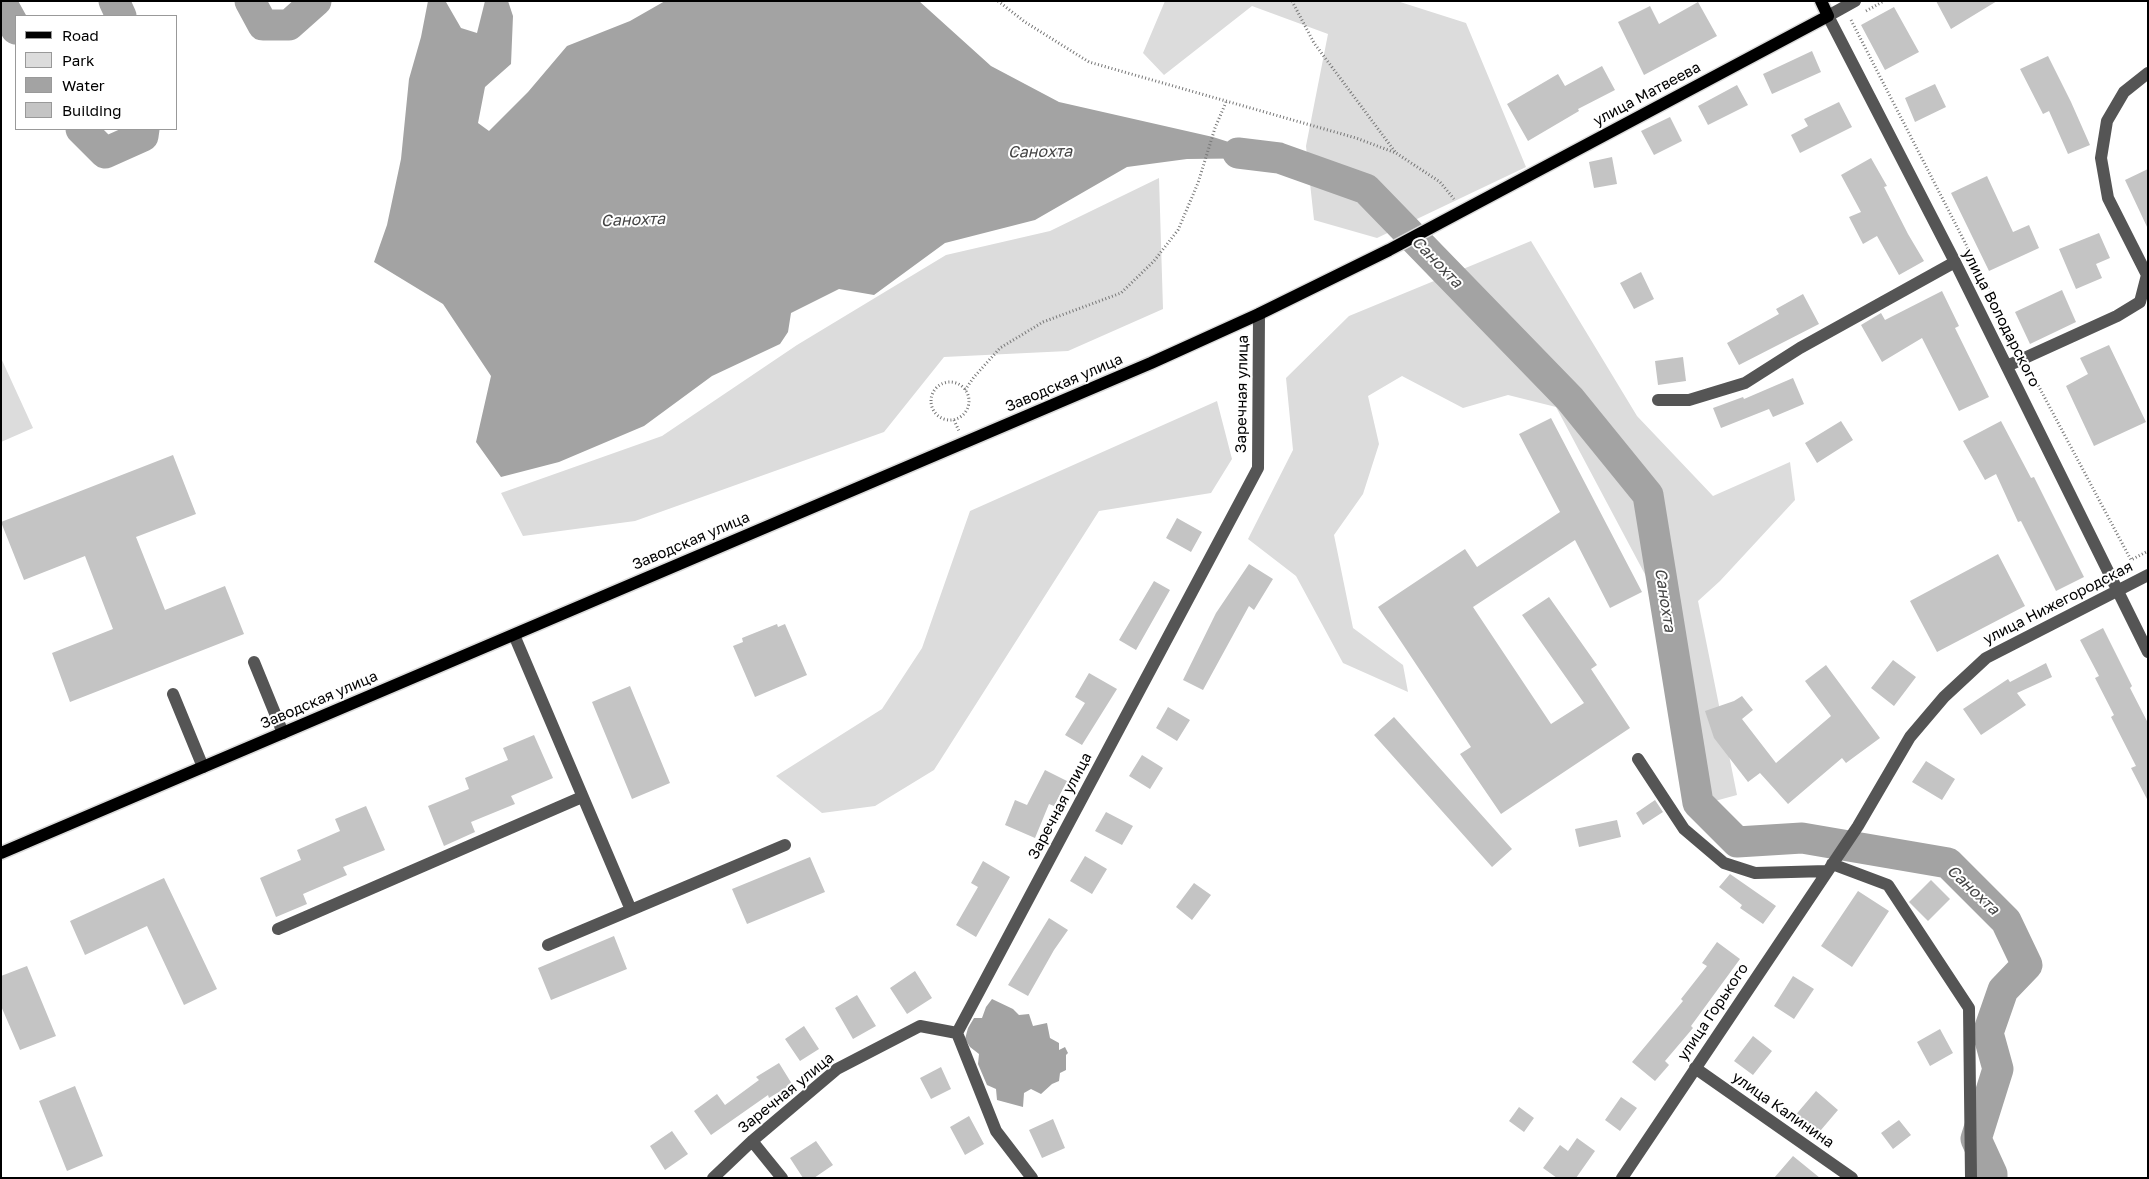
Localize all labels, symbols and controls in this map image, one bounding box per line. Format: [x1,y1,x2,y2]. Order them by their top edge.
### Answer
legend [15,15,178,130]
text: Road [62,26,99,44]
text: Park [62,51,94,69]
street label: улица Матвеева [1590,58,1704,130]
text: Water [62,76,105,94]
text: Building [62,101,122,119]
water label: Санохта [1008,142,1072,162]
water label: Санохта [601,209,665,231]
water label: Санохта [1408,232,1466,292]
street label: улица Володарского [1958,246,2044,390]
street label: Заречная улица [1232,335,1252,453]
street label: Заводская улица [1003,350,1125,416]
street label: Заводская улица [630,508,752,574]
street label: улица Нижегородская [1980,557,2136,649]
water label: Санохта [1650,567,1680,633]
street label: Заводская улица [258,667,380,733]
street label: Заречная улица [1024,750,1096,862]
water label: Санохта [1943,861,2003,919]
street label: улица Горького [1674,960,1752,1064]
street label: Заречная улица [734,1049,838,1137]
street label: улица Калинина [1729,1068,1837,1152]

